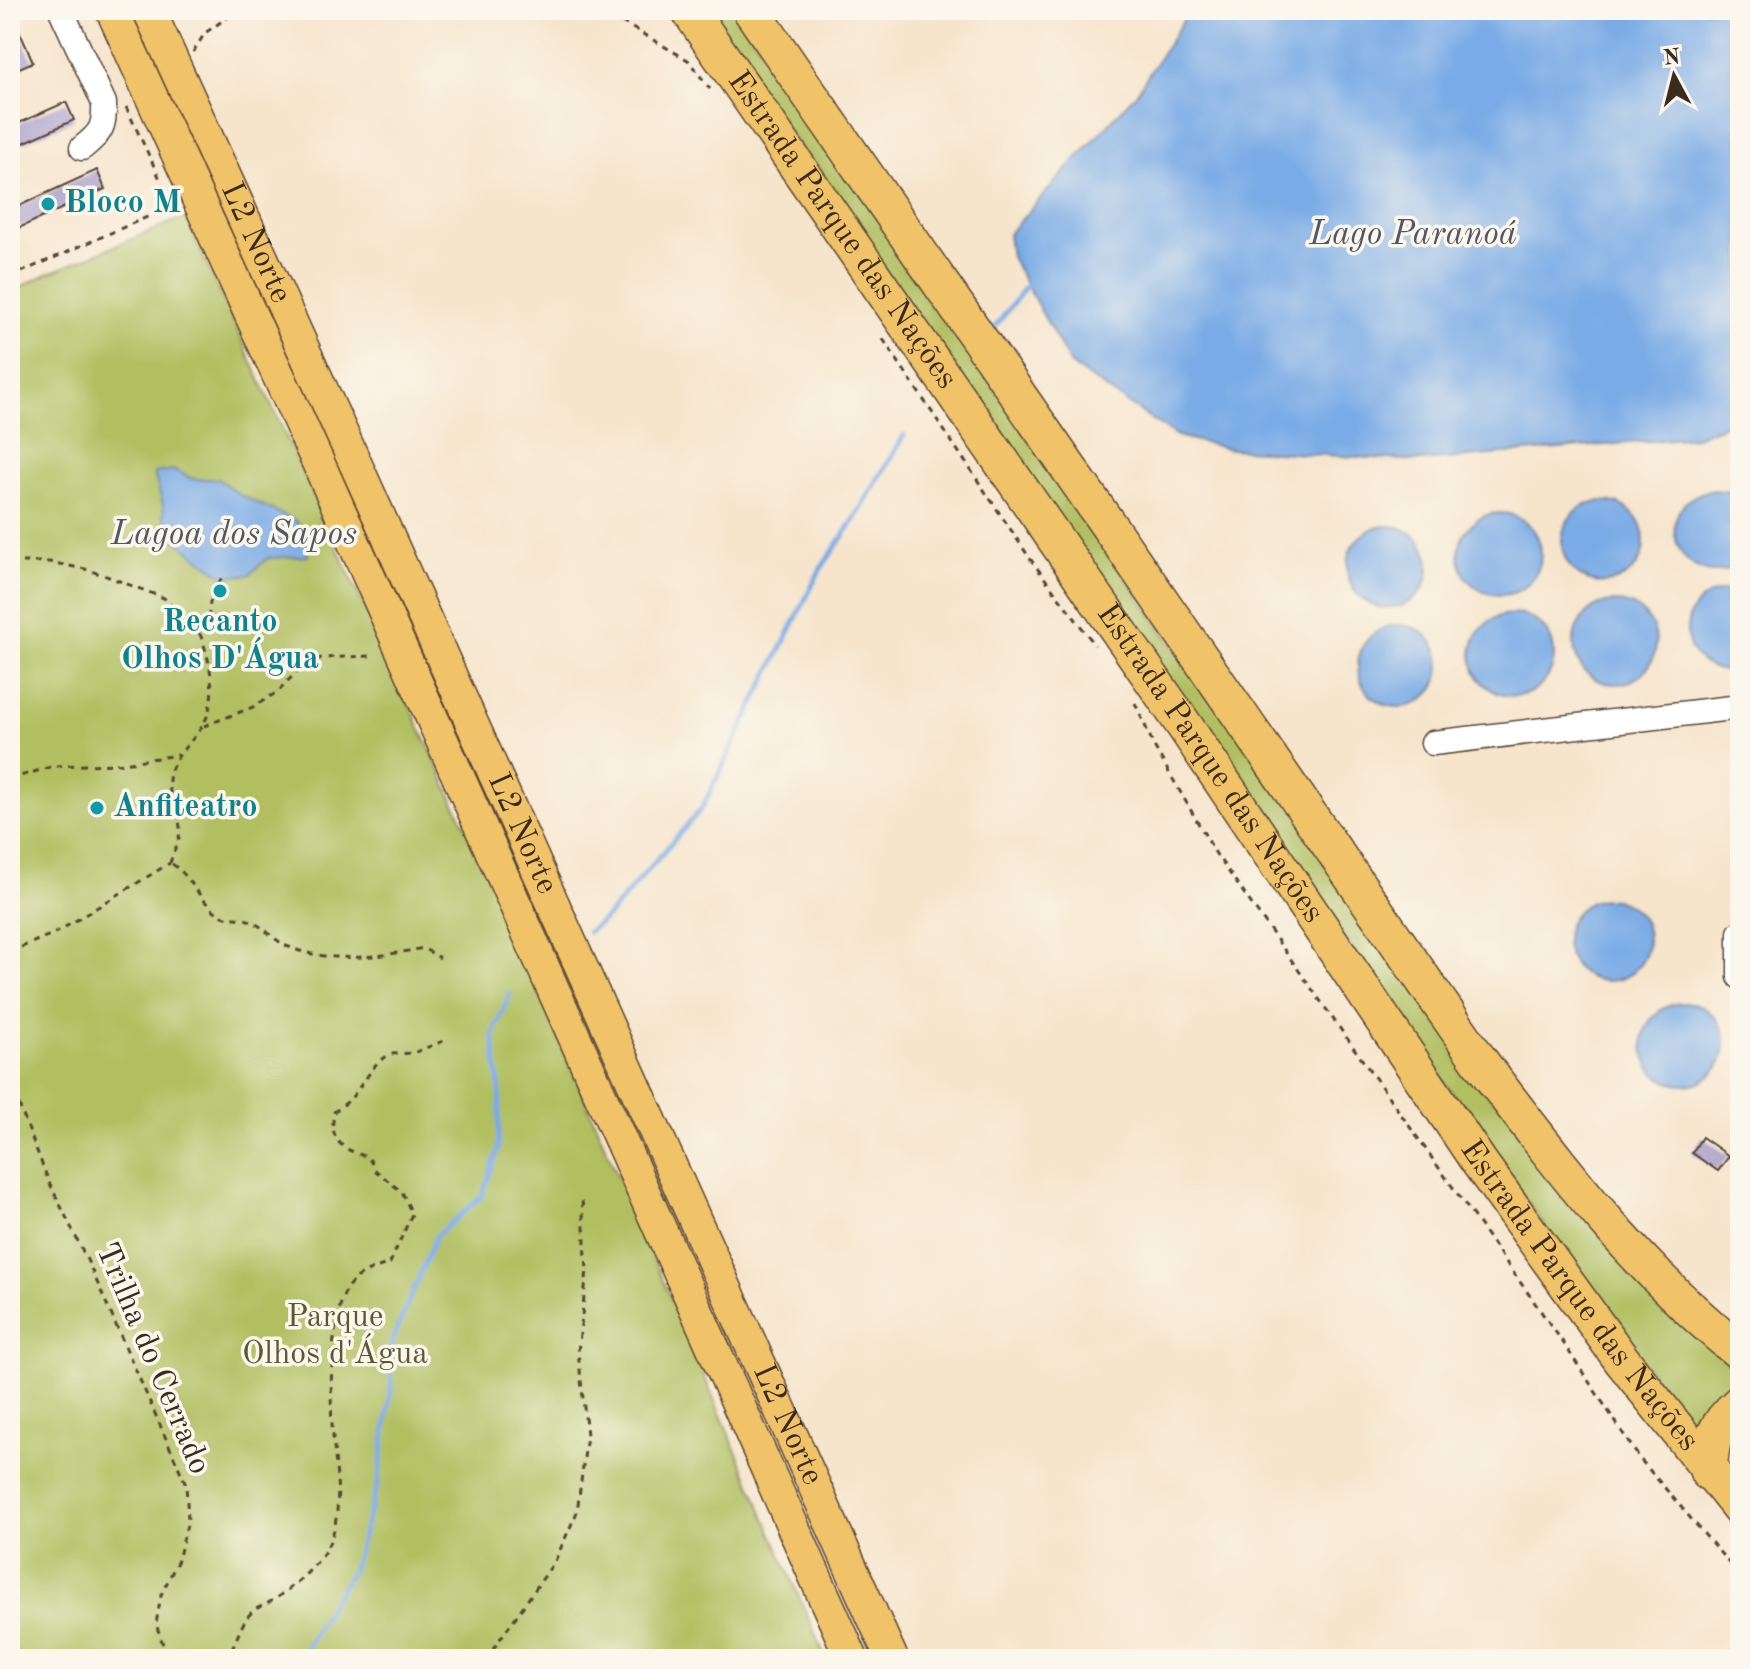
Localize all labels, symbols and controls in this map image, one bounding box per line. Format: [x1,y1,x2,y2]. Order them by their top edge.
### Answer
north arrow [1634,36,1714,116]
text: N [1662,46,1682,70]
street label: Estrada Parque das Nações [721,66,962,395]
street label: L2 Norte [214,178,296,308]
place label: Bloco M [64,188,181,220]
marker: Bloco M [39,195,57,213]
water label: Lago Paranoá [1308,218,1517,252]
water label: Lagoa dos Sapos [110,518,357,552]
marker: Recanto Olhos D'Água [211,582,229,600]
street label: Estrada Parque das Nações [1090,599,1329,929]
place label: Recanto Olhos D'Água [121,607,319,676]
street label: L2 Norte [481,768,562,899]
place label: Anfiteatro [113,792,258,824]
marker: Anfiteatro [88,799,106,817]
street label: Estrada Parque das Nações [1453,1135,1704,1458]
street label: Trilha do Cerrado [89,1239,215,1479]
park label: Parque Olhos d'Água [242,1302,428,1371]
street label: L2 Norte [746,1360,828,1490]

